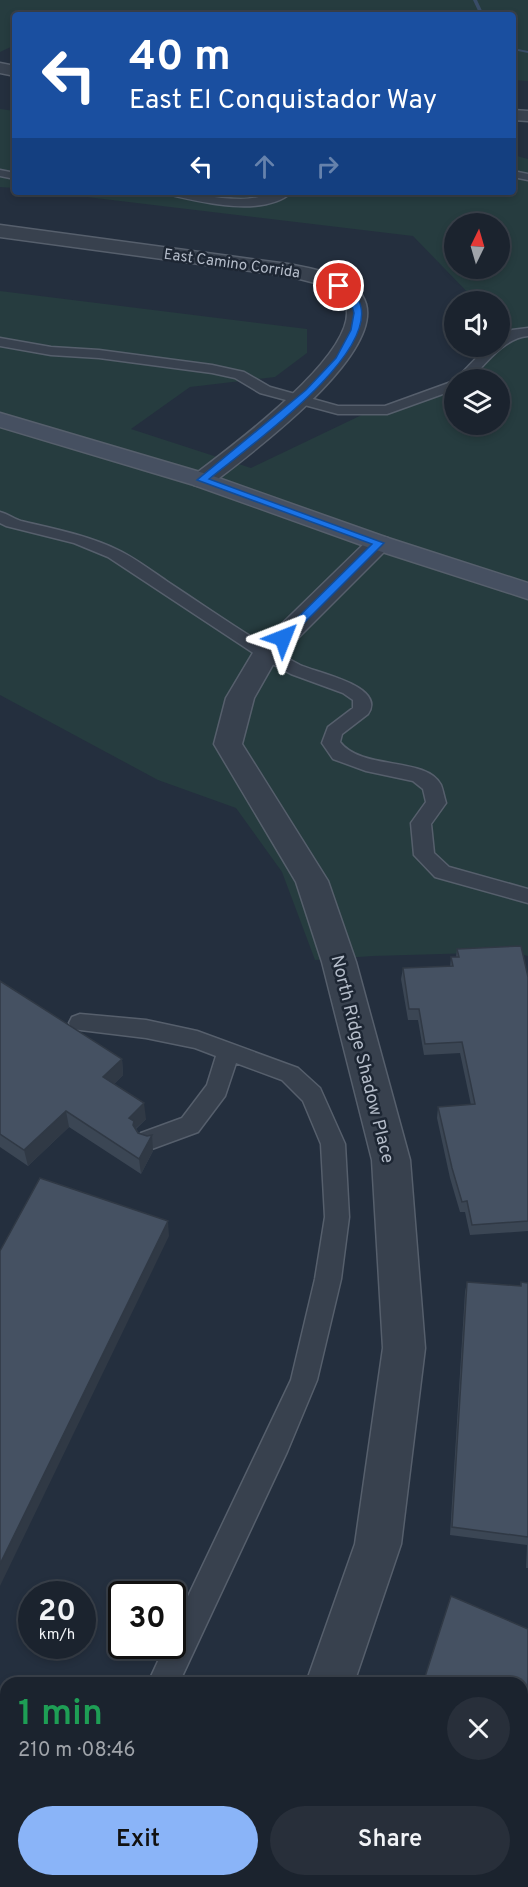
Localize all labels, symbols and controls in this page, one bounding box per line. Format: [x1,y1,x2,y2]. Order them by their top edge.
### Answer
text: 40 m [129,32,231,85]
icon: left [30,36,108,114]
text: East El Conquistador Way [129,84,437,118]
icon: left [185,150,218,183]
icon: ahead [248,150,281,183]
icon: right [311,150,344,183]
north arrow [444,213,510,279]
map controls [444,213,510,435]
street label: East Camino Corrida [162,246,301,283]
pin [313,260,364,311]
icon: arrive [322,269,355,302]
button: sound [444,291,510,357]
button: layers [444,369,510,435]
position arrow [251,606,315,670]
street label: North Ridge Shadow Place [325,953,399,1166]
speed limit sign: 30 [108,1581,186,1659]
text: 20 [38,1594,76,1631]
text: km/h [39,1626,75,1645]
text: 1 min [18,1692,103,1738]
button: close [447,1697,510,1760]
text: 210 m · 08:46 [18,1738,136,1764]
button: Exit [18,1806,258,1875]
button: Share [270,1806,510,1875]

